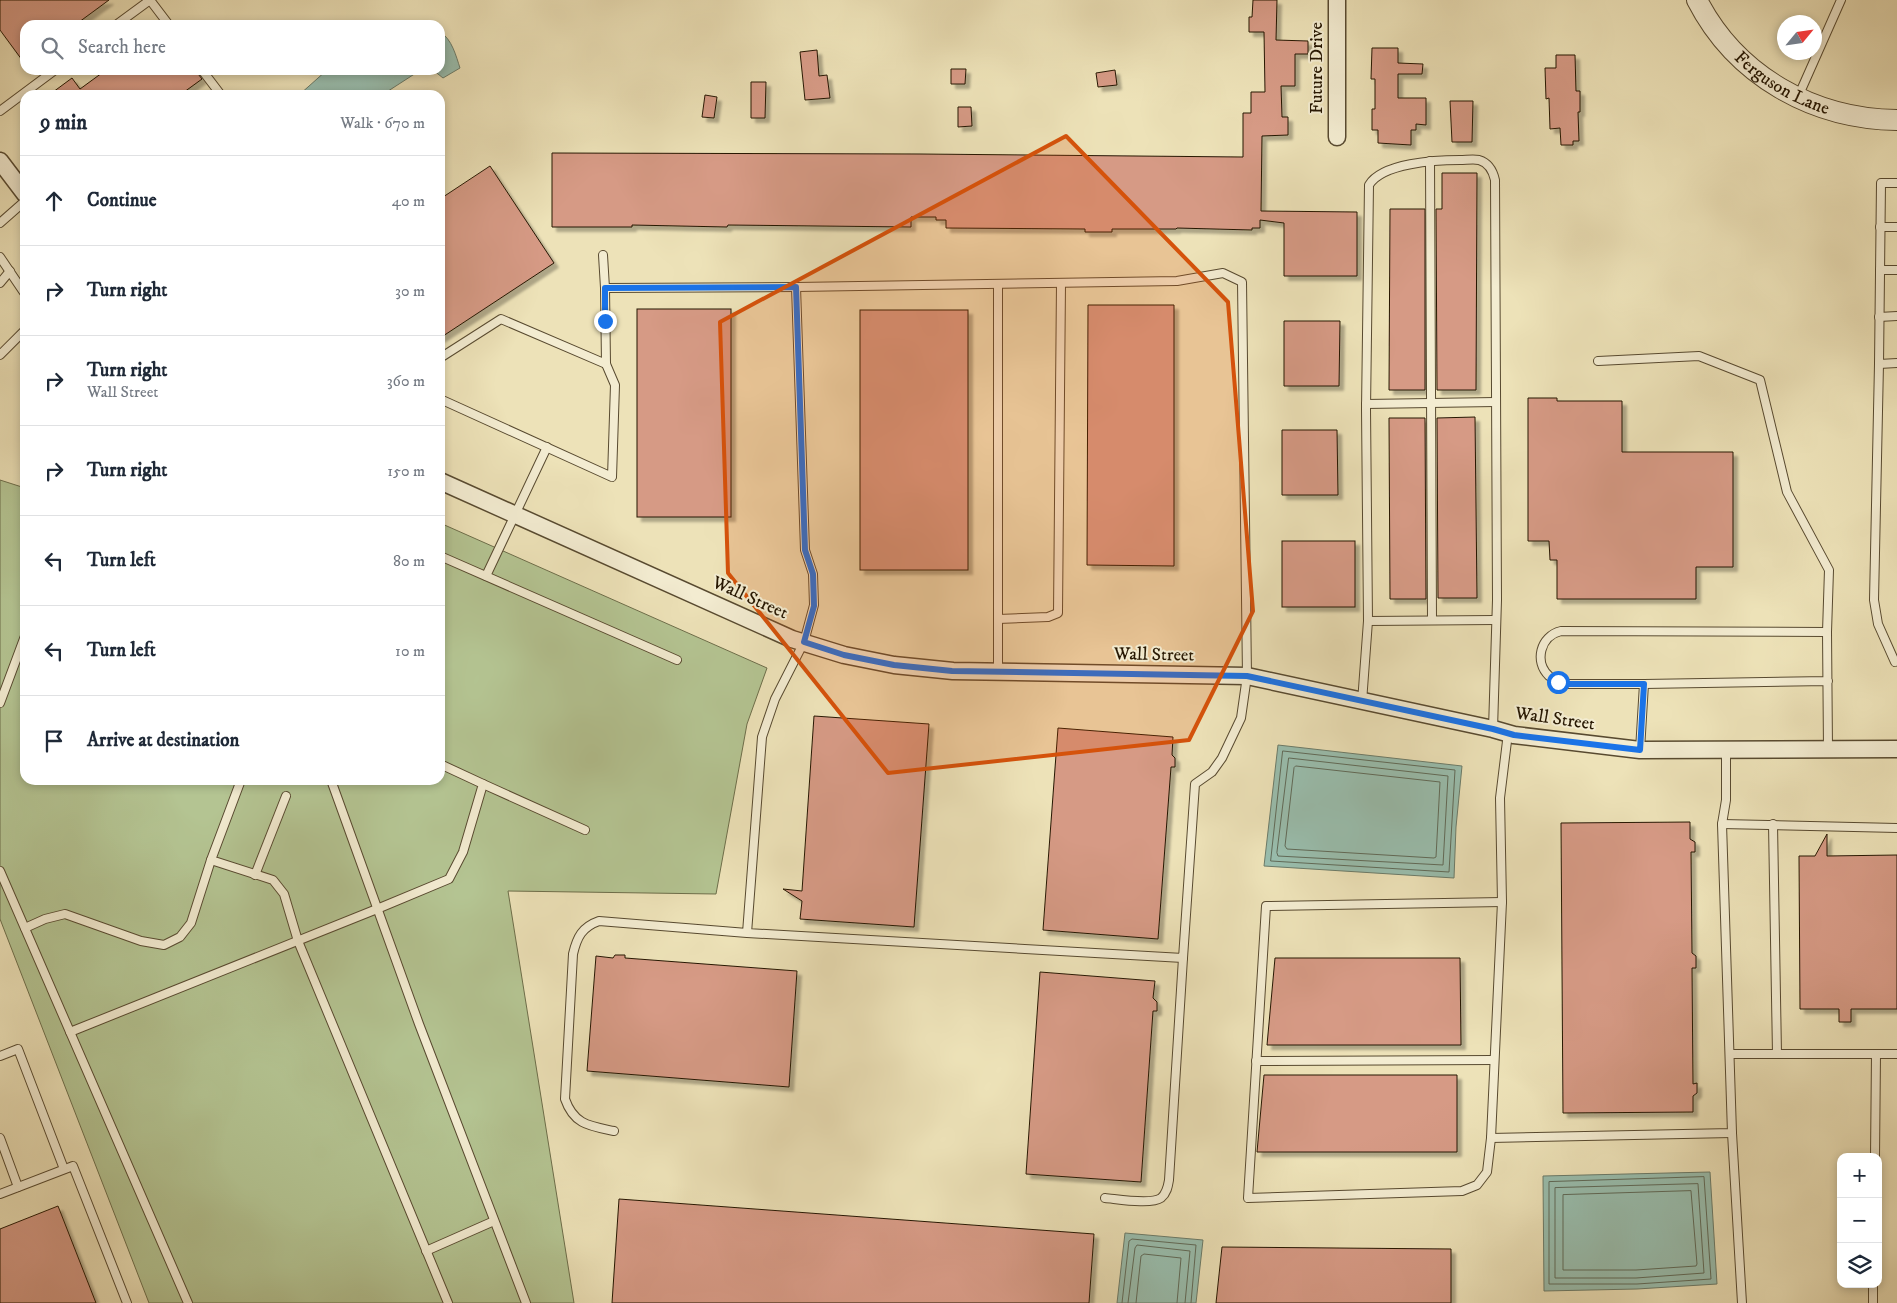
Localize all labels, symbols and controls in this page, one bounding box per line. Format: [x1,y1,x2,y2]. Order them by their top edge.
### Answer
north arrow [1777,15,1822,60]
search box [20,20,445,75]
street label: Future Drive [1306,22,1328,114]
icon: search [38,34,66,62]
text: Search here [78,36,166,59]
street label: Ferguson Lane [1729,47,1832,120]
text: 9 min [40,110,87,136]
text: Walk · 670 m [340,113,425,133]
icon: ahead [40,187,68,215]
text: Continue [87,189,157,212]
text: 40 m [392,191,425,211]
icon: right [40,277,68,305]
text: Turn right [87,279,167,302]
text: 30 m [395,281,425,301]
route end [594,310,617,333]
text: Turn right [87,359,167,382]
icon: right [40,367,68,395]
text: 360 m [387,371,425,391]
text: Wall Street [87,382,158,402]
icon: right [40,457,68,485]
text: Turn right [87,459,167,482]
text: 150 m [387,461,425,481]
icon: left [40,547,68,575]
text: Turn left [87,549,156,572]
text: 80 m [393,551,425,571]
street label: Wall Street [708,571,791,624]
icon: left [40,637,68,665]
text: Turn left [87,639,156,662]
text: 10 m [395,641,425,661]
street label: Wall Street [1113,643,1195,667]
route start [1547,671,1570,694]
street label: Wall Street [1513,702,1597,736]
icon: arrive [40,727,68,755]
text: Arrive at destination [87,729,239,752]
map controls [1837,1153,1882,1288]
button: + [1837,1153,1882,1198]
button: − [1837,1198,1882,1243]
button: layers [1837,1243,1882,1288]

